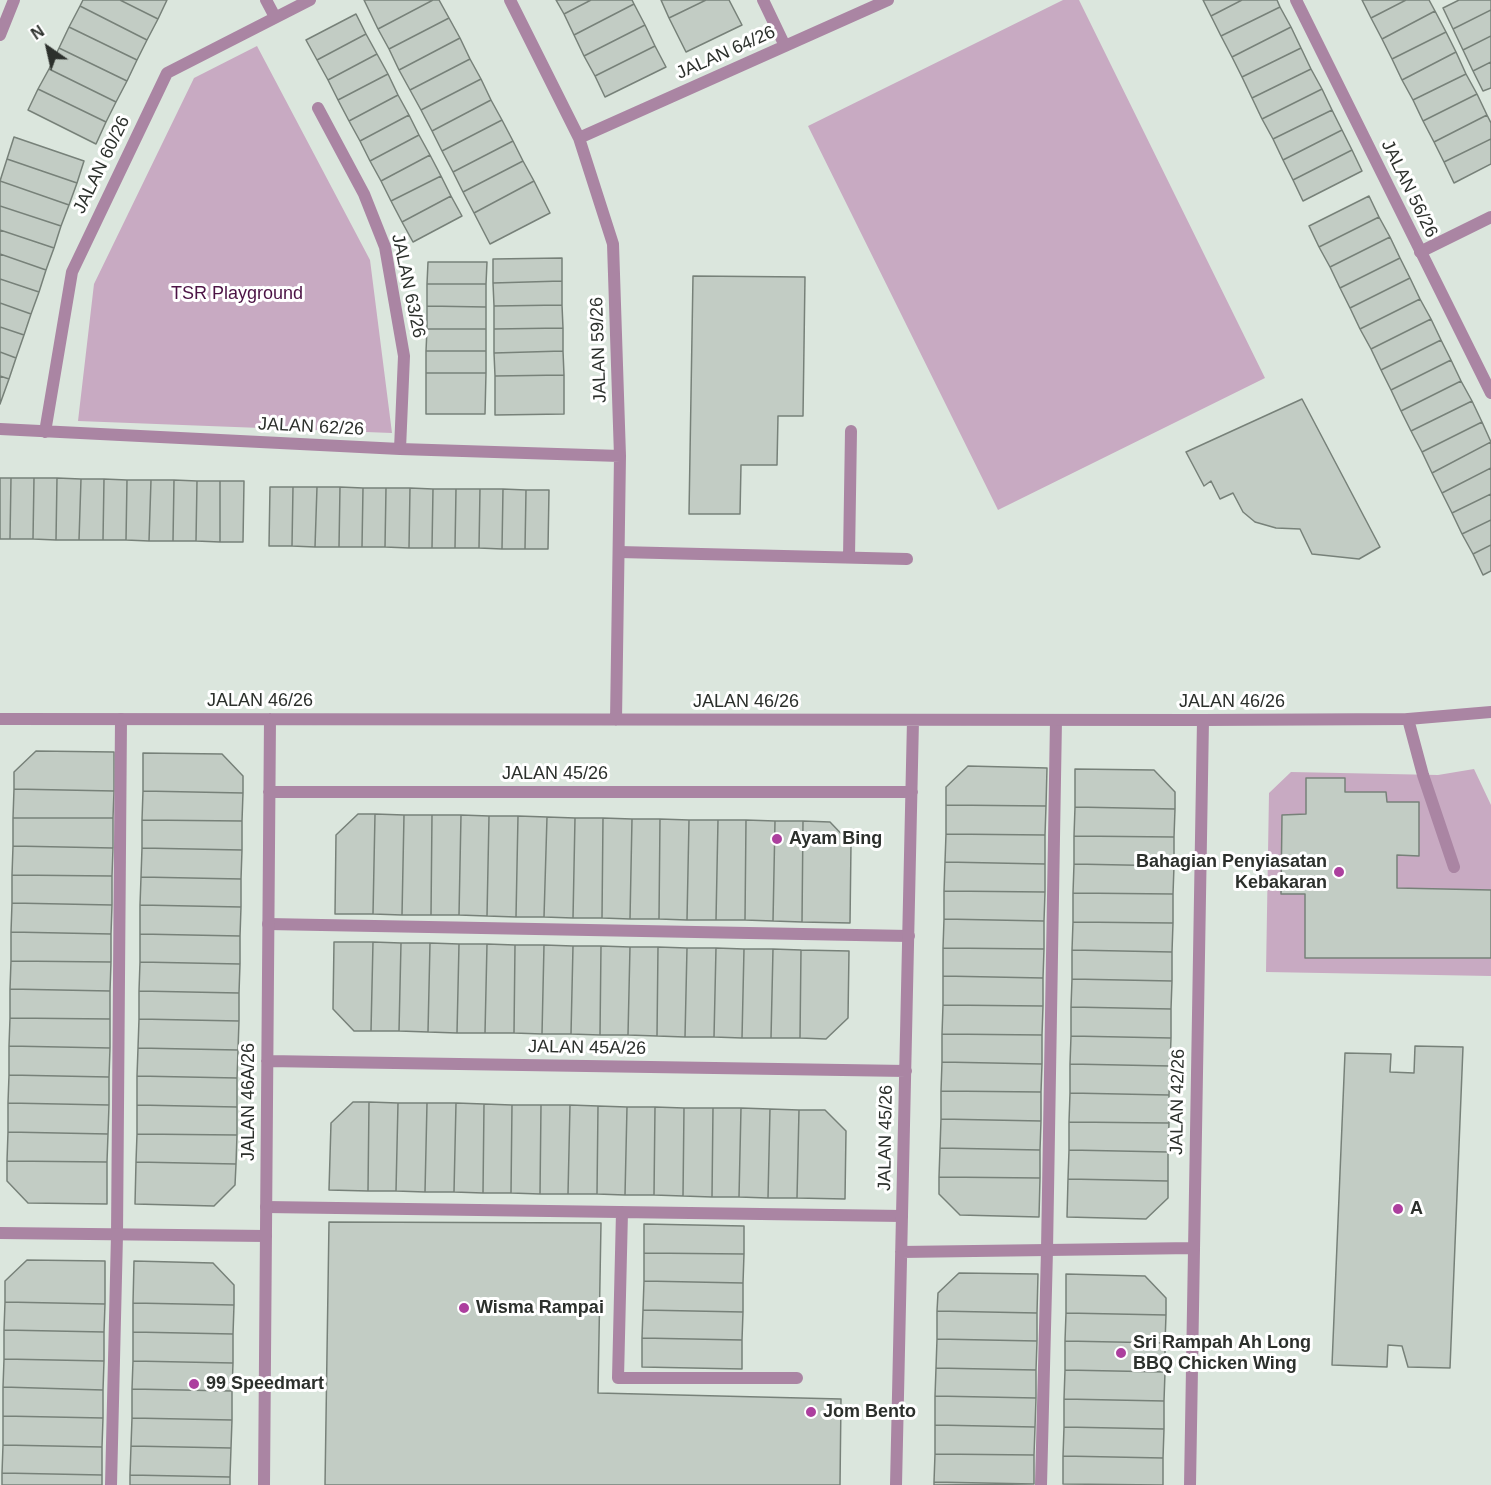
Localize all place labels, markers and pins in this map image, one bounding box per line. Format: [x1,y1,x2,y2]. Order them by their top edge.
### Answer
place label: Ayam Bing [789,828,882,850]
marker: Ayam Bing [770,832,784,846]
place label: Bahagian Penyiasatan Kebakaran [1136,851,1327,894]
marker: Bahagian Penyiasatan Kebakaran [1332,865,1346,879]
place label: A [1410,1198,1423,1220]
marker: A [1391,1202,1405,1216]
place label: Wisma Rampai [476,1297,604,1319]
marker: Wisma Rampai [457,1301,471,1315]
place label: Sri Rampah Ah Long BBQ Chicken Wing [1133,1332,1311,1374]
marker: Sri Rampah Ah Long BBQ Chicken Wing [1114,1346,1128,1360]
place label: 99 Speedmart [206,1373,324,1395]
marker: 99 Speedmart [187,1377,201,1391]
place label: Jom Bento [823,1401,916,1423]
marker: Jom Bento [804,1405,818,1419]

